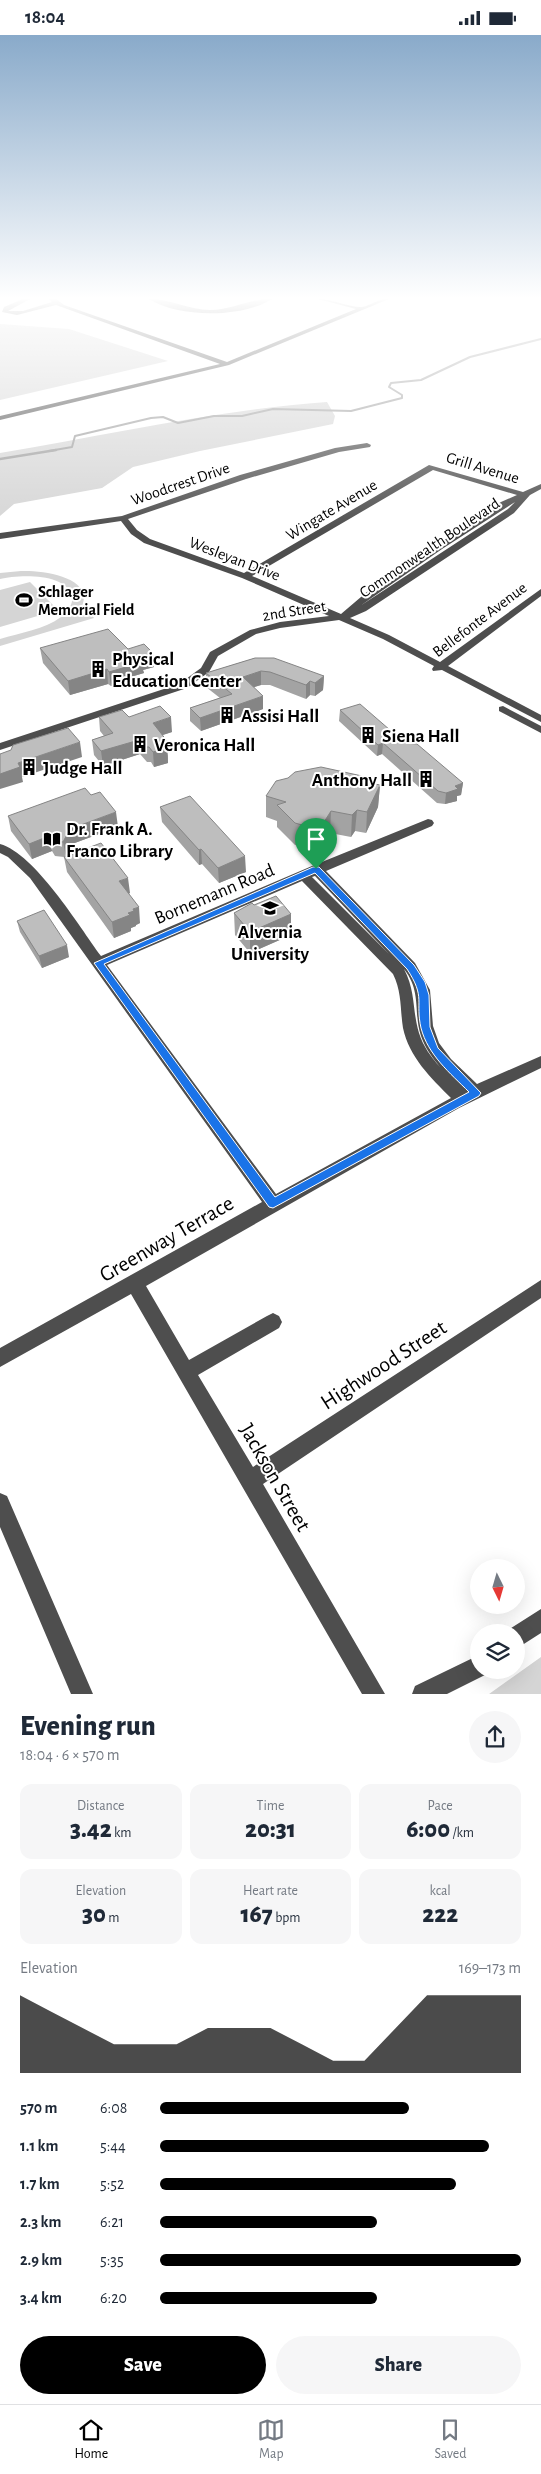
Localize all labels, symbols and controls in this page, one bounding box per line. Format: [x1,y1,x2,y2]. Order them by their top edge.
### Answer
text: 18:04 [25,8,65,27]
street label: Grill Avenue [444,449,521,487]
street label: Woodcrest Drive [129,460,232,508]
street label: Wingate Avenue [283,476,380,543]
street label: Commonwealth Boulevard [357,495,502,601]
street label: Wesleyan Drive [187,534,282,585]
street label: Bellefonte Avenue [430,579,530,660]
place label: Schlager Memorial Field [38,584,135,618]
sports icon: Schlager Memorial Field [14,590,34,610]
street label: 2nd Street [261,598,327,624]
place label: Physical Education Center [112,650,242,691]
building icon: Physical Education Center [88,659,108,679]
building icon: Assisi Hall [217,705,237,725]
place label: Assisi Hall [241,707,319,726]
building icon: Siena Hall [358,725,378,745]
place label: Siena Hall [382,727,460,746]
building icon: Veronica Hall [130,734,150,754]
place label: Veronica Hall [154,736,255,755]
building icon: Judge Hall [19,757,39,777]
place label: Judge Hall [43,759,122,778]
building icon: Anthony Hall [416,769,436,789]
place label: Anthony Hall [312,771,412,790]
pin [295,818,337,869]
place label: Dr. Frank A. Franco Library [66,820,173,861]
icon: arrive [302,825,330,853]
library icon: Dr. Frank A. Franco Library [42,829,62,849]
street label: Bornemann Road [152,861,277,928]
school or university icon: Alvernia University [260,898,280,918]
place label: Alvernia University [231,923,309,964]
street label: Greenway Terrace [96,1192,237,1286]
street label: Highwood Street [317,1316,450,1414]
street label: Jackson Street [235,1420,315,1535]
north arrow [470,1559,525,1614]
map controls [470,1559,525,1679]
button: layers [470,1624,525,1679]
button: share [469,1711,521,1763]
text: Evening run [20,1713,156,1741]
text: 18:04 · 6 × 570 m [20,1747,120,1763]
text: Distance [77,1799,125,1813]
text: Time [257,1799,284,1813]
text: Pace [428,1799,453,1813]
text: 3.42 [70,1817,112,1842]
text: 20:31 [245,1817,296,1842]
text: 6:00 [406,1817,450,1842]
text: km [112,1826,132,1840]
text: /km [450,1826,474,1840]
text: Elevation [76,1884,126,1898]
text: Heart rate [243,1884,298,1898]
text: kcal [429,1884,451,1898]
text: 30 [82,1902,106,1927]
text: 167 [240,1902,273,1927]
text: 222 [422,1902,458,1927]
text: m [106,1911,120,1925]
text: bpm [273,1911,301,1925]
text: Elevation [20,1960,78,1976]
text: 169–173 m [459,1960,521,1976]
text: 570 m [20,2100,58,2116]
text: 6:08 [100,2100,127,2116]
text: 1.1 km [20,2138,58,2154]
text: 5:44 [100,2138,126,2154]
text: 1.7 km [20,2176,60,2192]
text: 5:52 [100,2176,124,2192]
text: 2.3 km [20,2214,61,2230]
text: 6:21 [100,2214,124,2230]
text: 2.9 km [20,2252,62,2268]
text: 5:35 [100,2252,124,2268]
text: 3.4 km [20,2290,62,2306]
text: 6:20 [100,2290,127,2306]
button: Save [20,2336,266,2394]
button: Share [276,2336,521,2394]
tab: Home [75,2416,108,2463]
tab: Map [257,2416,285,2463]
tab: Saved [434,2416,466,2463]

